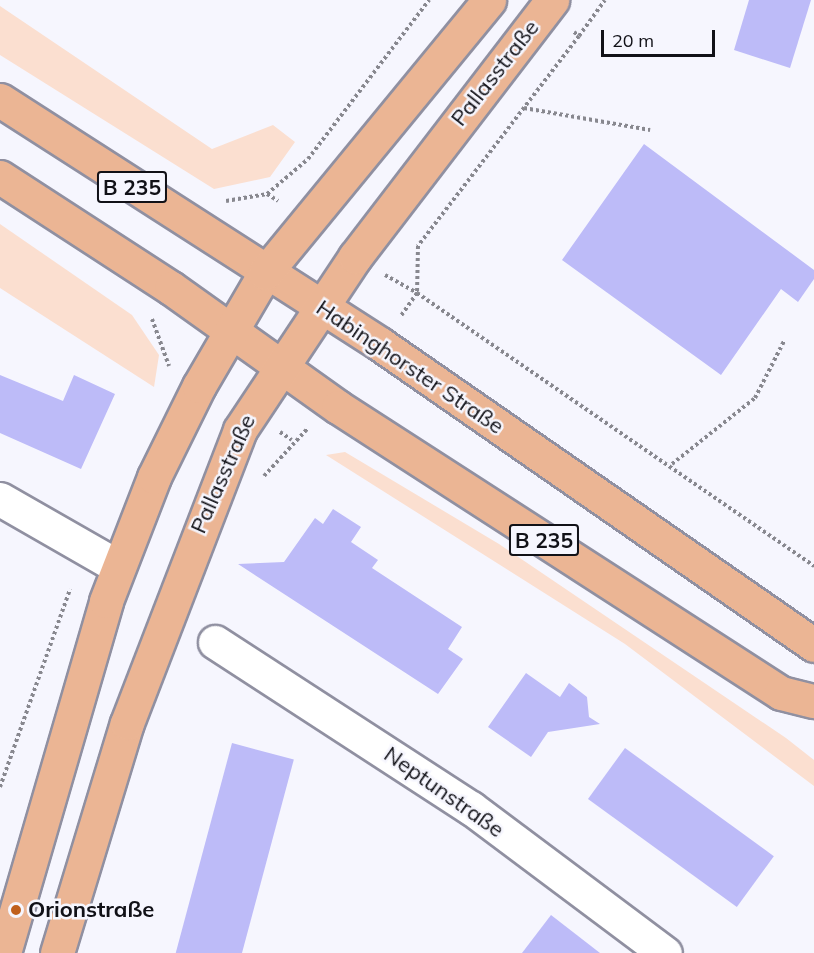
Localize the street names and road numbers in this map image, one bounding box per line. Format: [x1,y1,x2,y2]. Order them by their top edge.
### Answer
street label: Pallasstraße [445,15,545,131]
road number: B 235 [96,169,168,205]
street label: Habinghorster Straße [311,294,509,440]
street label: Pallasstraße [185,411,261,537]
road number: B 235 [508,522,580,558]
street label: Neptunstraße [379,741,509,843]

